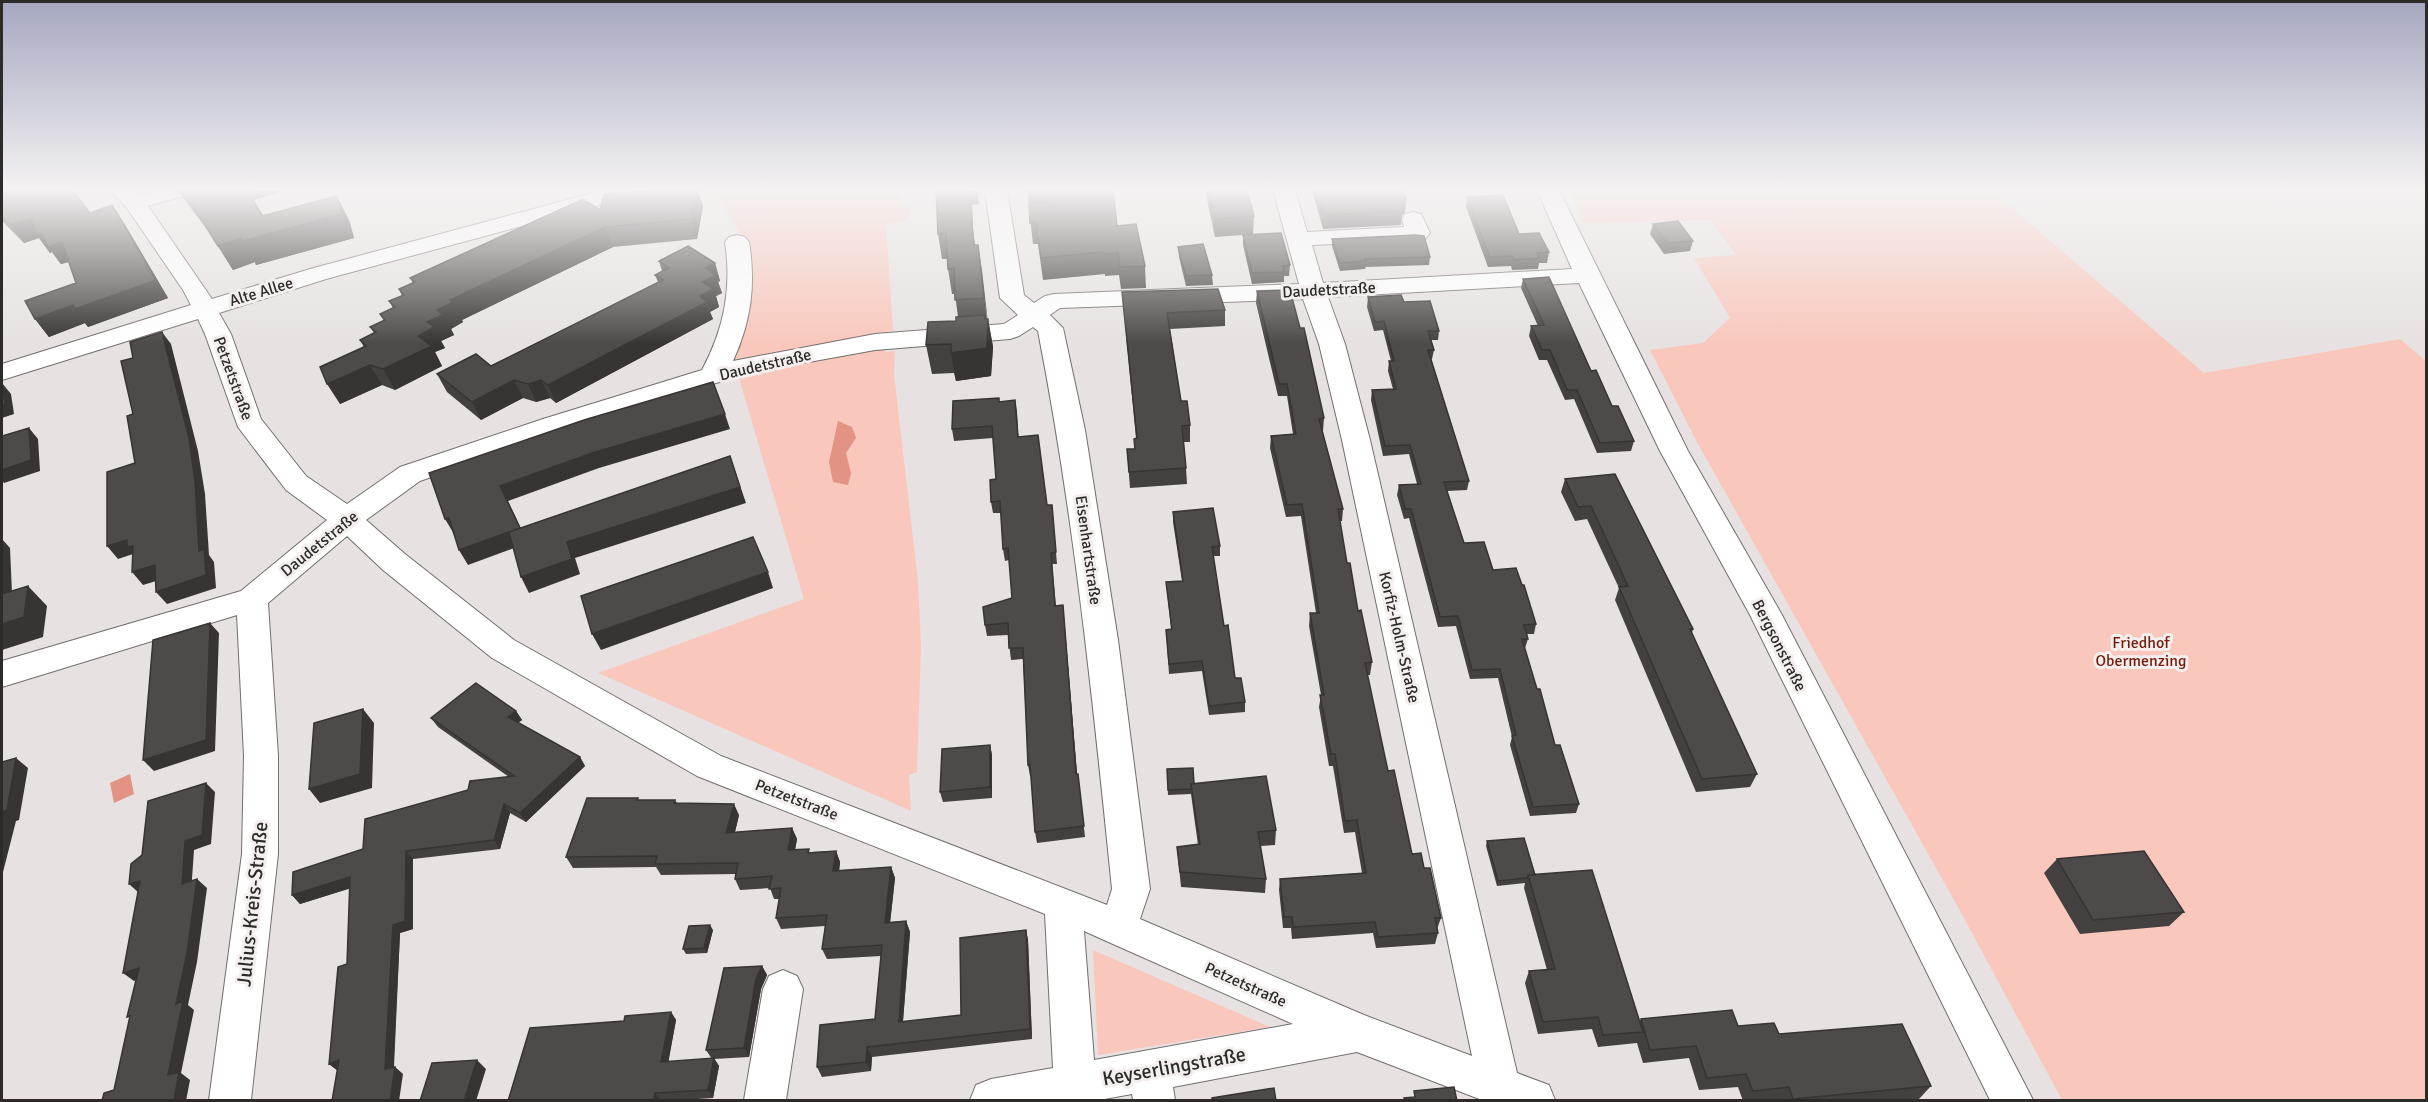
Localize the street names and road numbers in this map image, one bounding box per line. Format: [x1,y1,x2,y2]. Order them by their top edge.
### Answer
street label: Alte Allee [227,273,296,311]
street label: Daudetstraße [1282,278,1376,302]
street label: Petzetstraße [209,334,257,423]
street label: Daudetstraße [717,345,813,385]
street label: Eisenhartstraße [1070,494,1106,606]
street label: Daudetstraße [277,507,362,581]
street label: Korfiz-Holm-Straße [1374,570,1424,705]
street label: Bergsonstraße [1747,596,1811,695]
street label: Petzetstraße [752,775,841,825]
street label: Julius-Kreis-Straße [231,820,274,988]
street label: Petzetstraße [1202,958,1290,1012]
street label: Keyserlingstraße [1100,1042,1248,1091]

